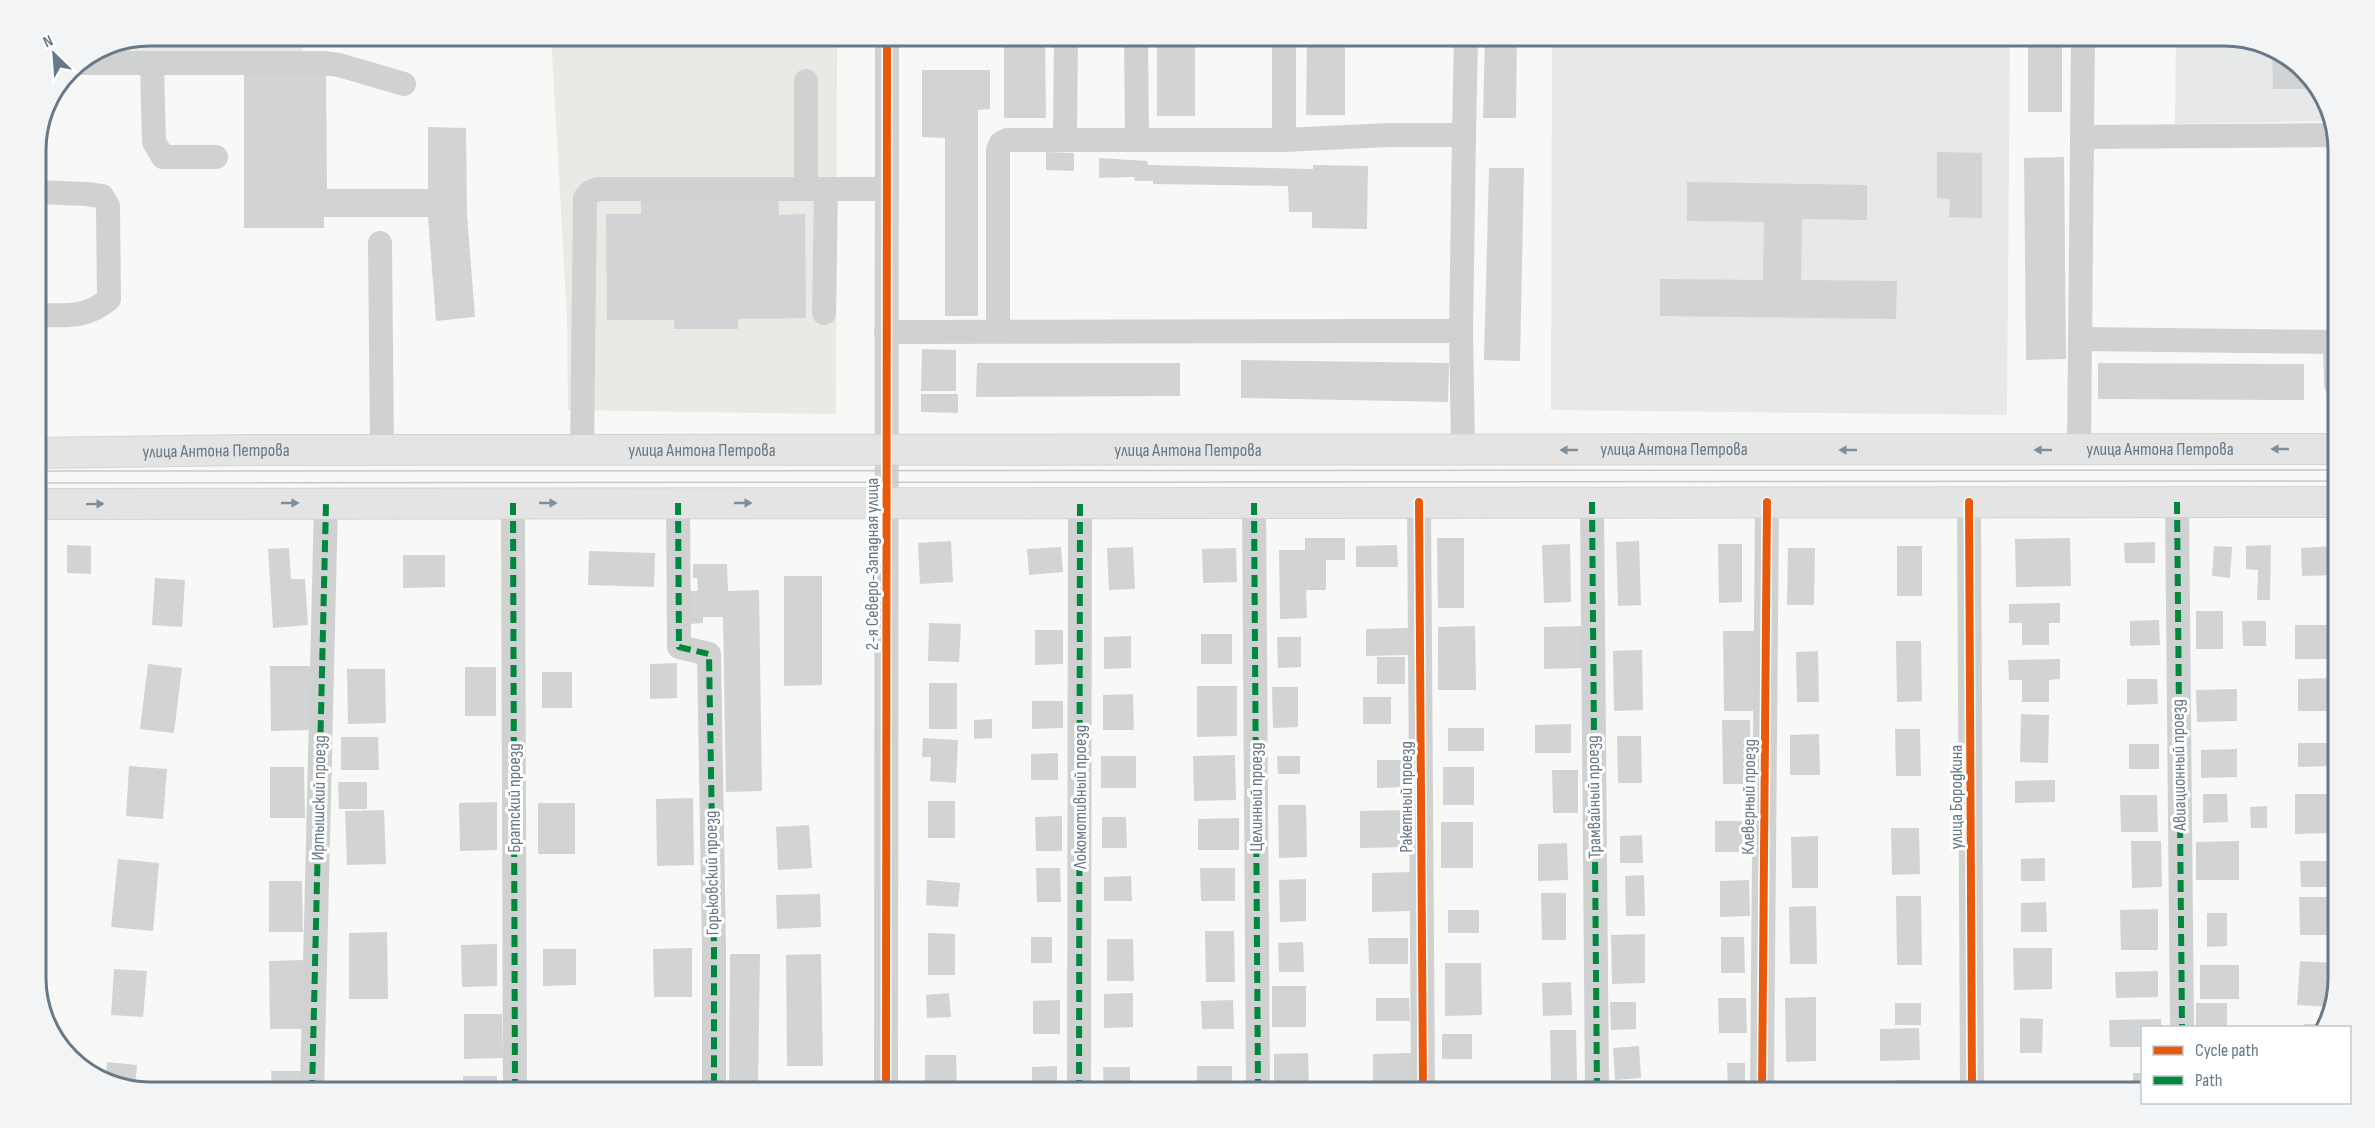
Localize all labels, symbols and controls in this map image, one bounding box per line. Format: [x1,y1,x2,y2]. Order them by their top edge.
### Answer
north arrow [24,24,84,84]
text: N [40,31,56,52]
street label: улица Антона Петрова [142,439,290,462]
street label: улица Антона Петрова [628,439,776,460]
street label: улица Антона Петрова [1114,439,1262,460]
street label: улица Антона Петрова [1600,439,1748,460]
street label: улица Антона Петрова [2086,439,2234,460]
one-way arrow [2271,444,2290,454]
one-way arrow [1560,445,1579,455]
one-way arrow [1839,445,1858,455]
one-way arrow [2034,445,2053,455]
street label: 2-я Северо-Западная улица [862,478,883,650]
one-way arrow [280,498,299,508]
one-way arrow [538,498,557,508]
one-way arrow [733,498,752,508]
one-way arrow [85,499,104,509]
street label: Авиационный проезд [2167,699,2191,832]
street label: Локомотивный проезд [1070,725,1091,870]
street label: Иртышский проезд [307,735,331,861]
street label: Трамвайный проезд [1582,735,1606,859]
street label: Клеверный проезд [1737,739,1761,855]
street label: Ракетный проезд [1396,741,1417,853]
street label: Целинный проезд [1246,742,1267,852]
street label: Братский проезд [504,743,525,853]
street label: улица Бородкина [1946,745,1967,849]
street label: Горьковский проезд [700,810,724,936]
legend [2141,1026,2351,1104]
text: Cycle path [2195,1040,2259,1061]
text: Path [2195,1070,2223,1091]

